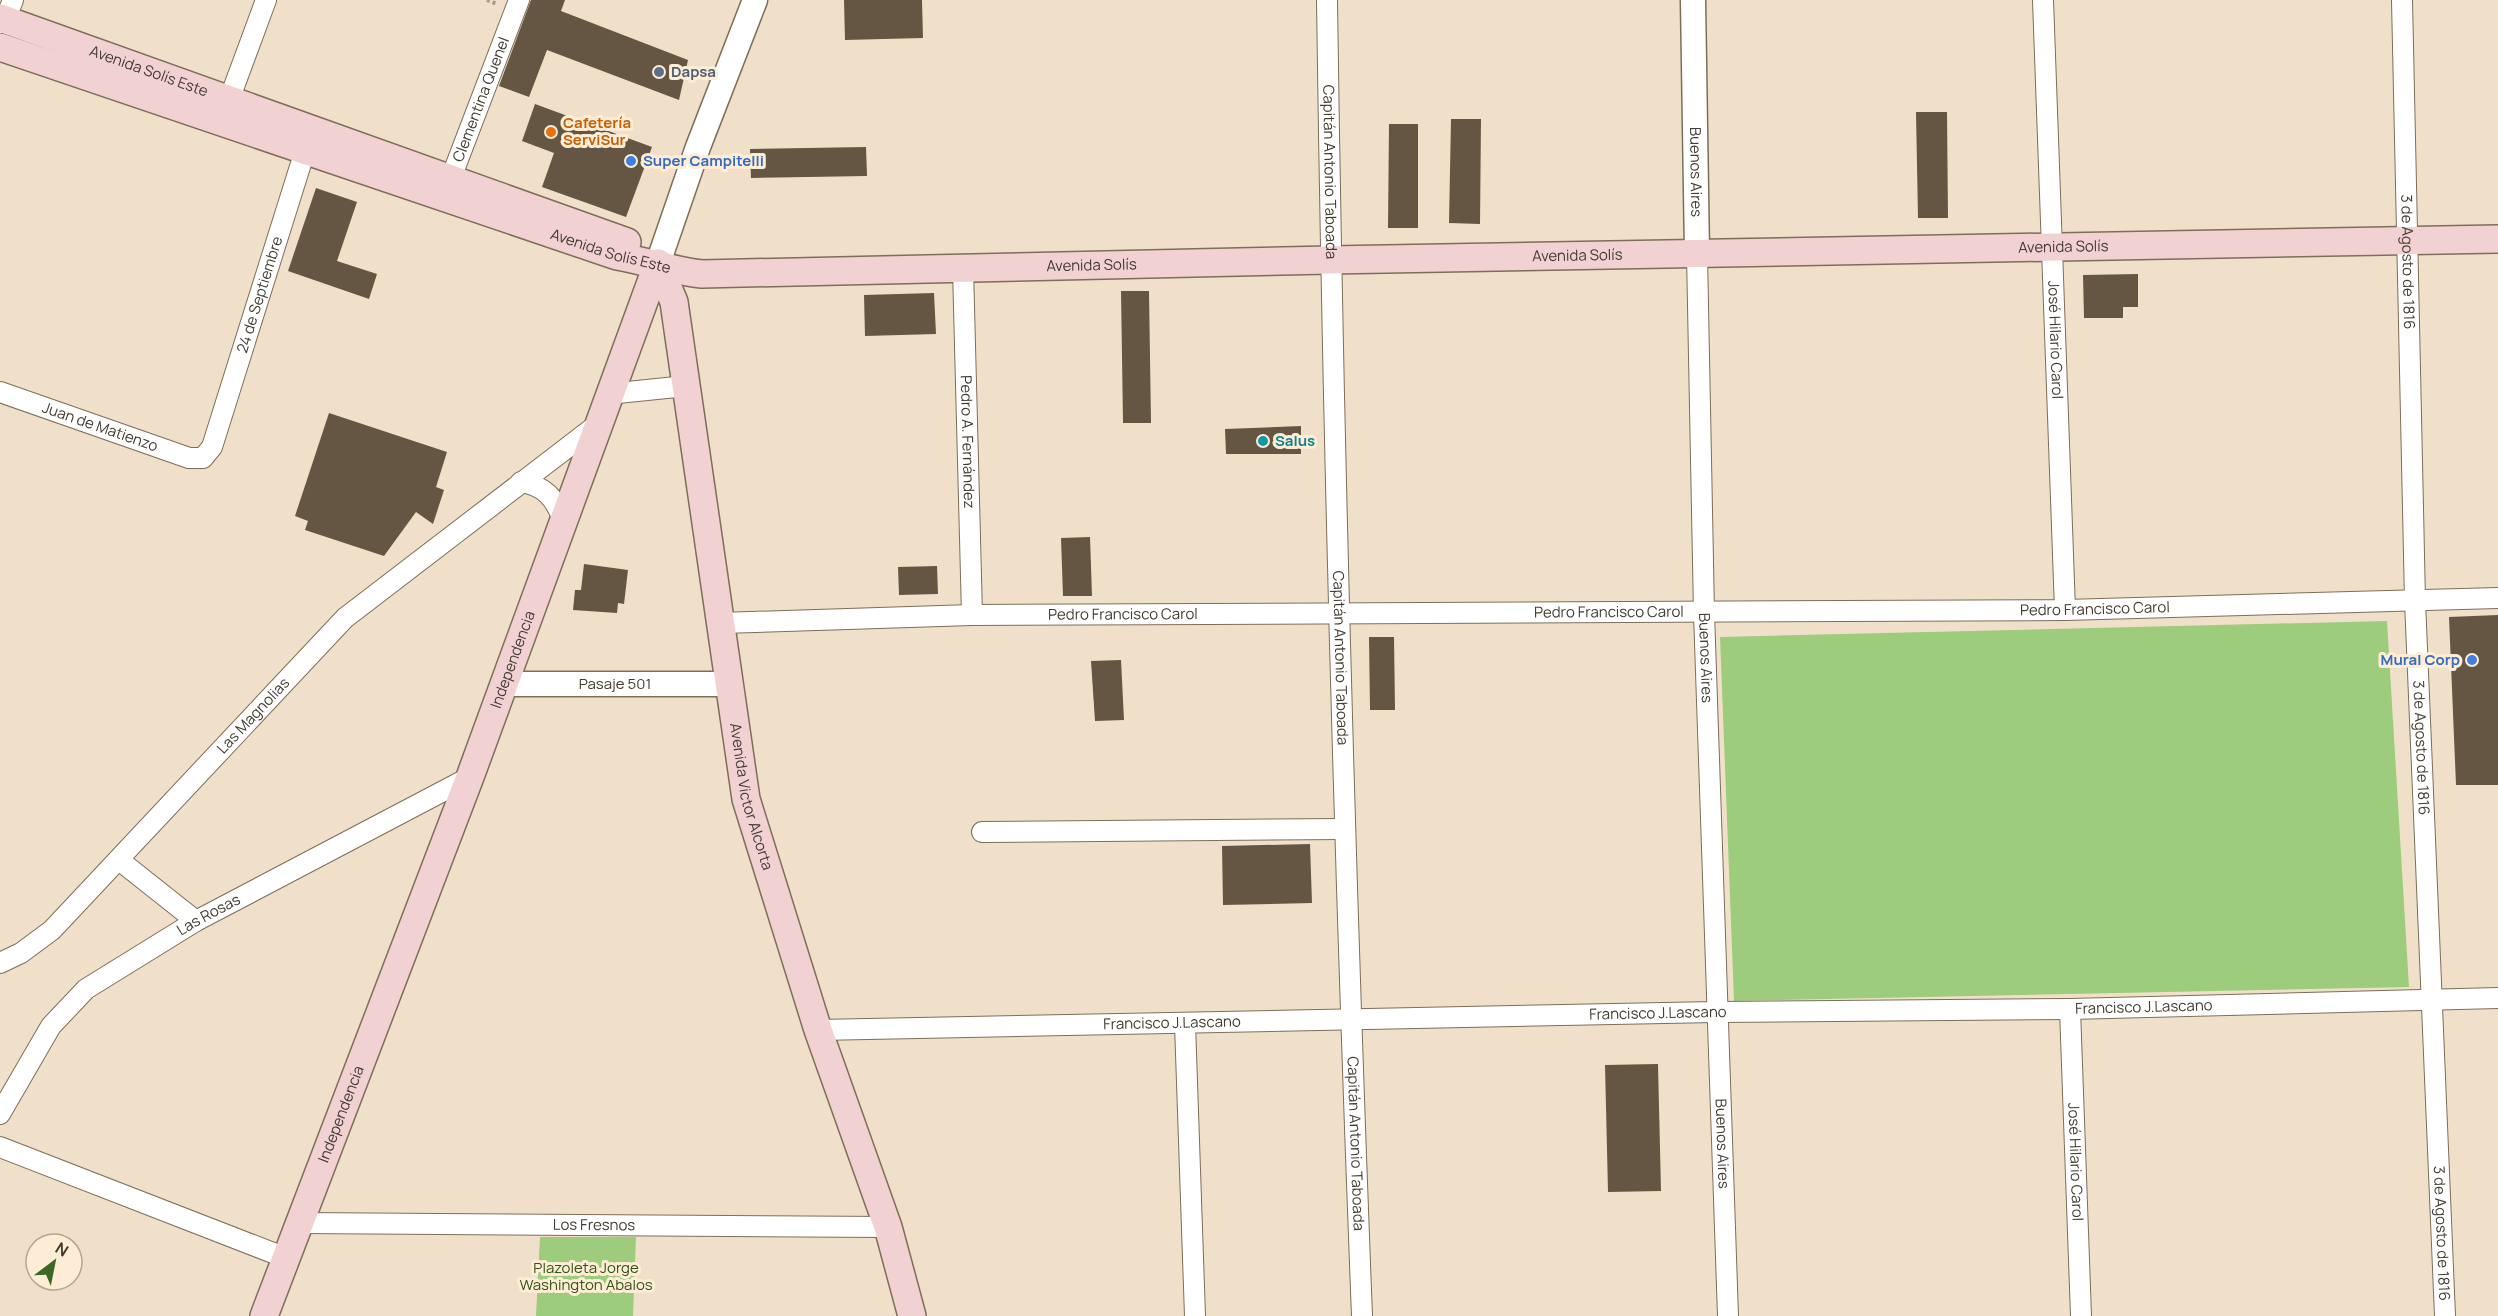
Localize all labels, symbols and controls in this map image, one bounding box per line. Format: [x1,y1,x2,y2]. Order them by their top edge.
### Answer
street label: Clementina Quenel [447,34,514,165]
street label: Avenida Solís Este [87,40,211,102]
place label: Dapsa [671,61,716,82]
marker: Dapsa [652,65,666,79]
street label: Capitán Antonio Taboada [1318,84,1342,260]
place label: Cafetería ServiSur [563,112,631,150]
marker: Cafetería ServiSur [544,125,558,139]
street label: Buenos Aires [1685,127,1707,217]
place label: Super Campitelli [643,150,764,171]
marker: Super Campitelli [624,154,638,168]
street label: 3 de Agosto de 1816 [2396,194,2420,330]
street label: Avenida Solís Este [548,223,673,278]
street label: 24 de Septiembre [231,233,288,356]
street label: Avenida Solís [2018,235,2109,258]
street label: Avenida Solís [1532,244,1623,266]
street label: Avenida Solís [1046,253,1137,276]
street label: José Hilario Carol [2043,280,2068,399]
street label: Pedro A. Fernández [956,375,980,509]
street label: Juan de Matienzo [40,397,161,456]
place label: Salus [1275,430,1315,451]
marker: Salus [1256,434,1270,448]
street label: Capitán Antonio Taboada [1328,570,1354,745]
street label: Pedro Francisco Carol [2020,596,2170,620]
street label: Pedro Francisco Carol [1534,601,1684,622]
street label: Pedro Francisco Carol [1048,603,1198,625]
street label: Independencia [485,608,540,711]
street label: Buenos Aires [1694,612,1718,703]
place label: Mural Corp [2381,649,2460,670]
marker: Mural Corp [2465,653,2479,667]
street label: Las Magnolias [212,672,294,758]
street label: Pasaje 501 [579,673,651,694]
street label: 3 de Agosto de 1816 [2408,680,2435,816]
street label: Avenida Victor Alcorta [725,721,779,873]
street label: Las Rosas [173,889,244,940]
street label: Francisco J.Lascano [2075,994,2213,1019]
street label: Francisco J.Lascano [1589,1001,1727,1025]
street label: Francisco J.Lascano [1103,1011,1241,1034]
street label: Capitán Antonio Taboada [1343,1056,1370,1231]
street label: Independencia [313,1062,369,1166]
street label: Buenos Aires [1711,1098,1735,1189]
street label: José Hilario Carol [2063,1102,2089,1222]
street label: 3 de Agosto de 1816 [2429,1165,2455,1301]
street label: Los Fresnos [553,1214,635,1235]
north arrow [24,1232,84,1292]
text: N [51,1237,73,1262]
park label: Plazoleta Jorge Washington Abalos [519,1257,653,1295]

